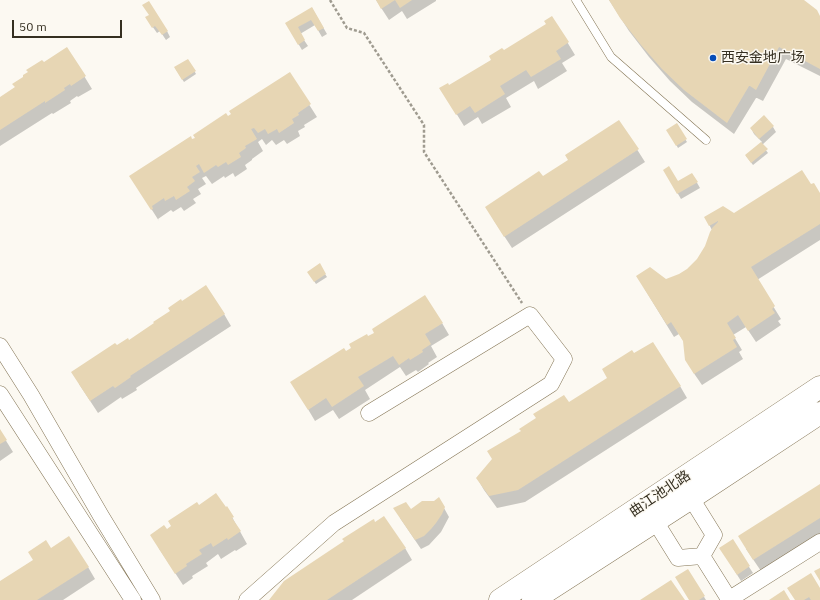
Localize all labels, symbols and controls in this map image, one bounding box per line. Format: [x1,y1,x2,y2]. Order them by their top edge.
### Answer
scale bar [14,12,124,38]
text: 50 m [19,19,47,34]
place label: 西安金地广场 [721,50,805,66]
marker: 西安金地广场 [708,53,718,63]
street label: 曲江池北路 [626,467,694,521]

